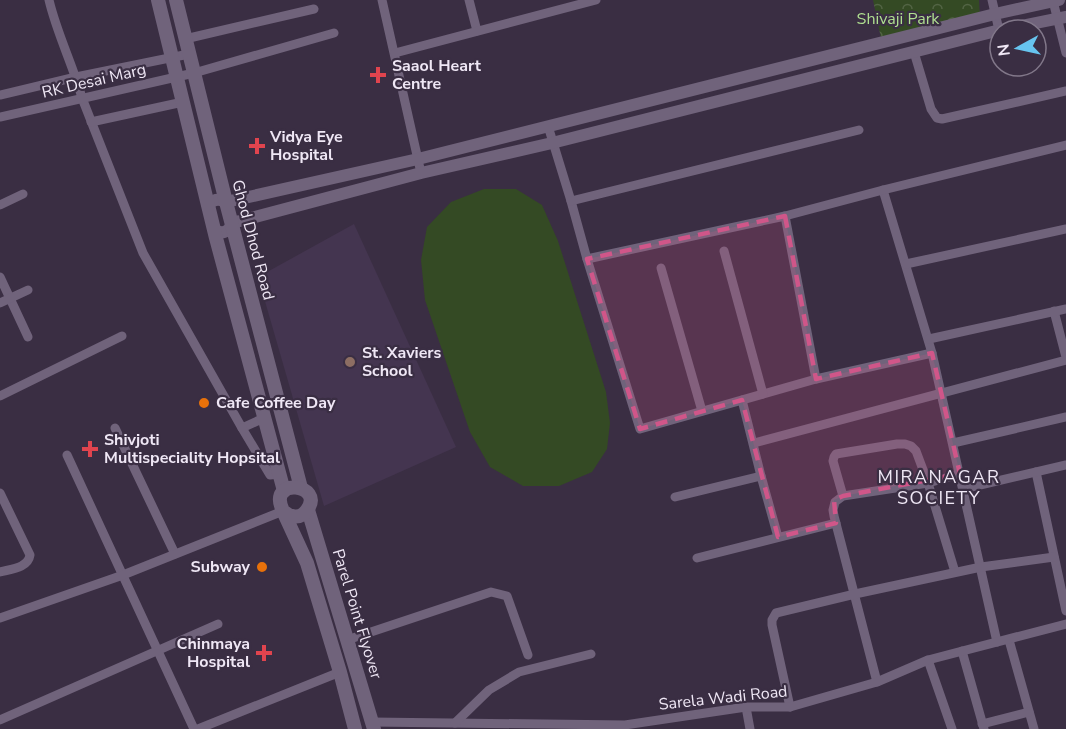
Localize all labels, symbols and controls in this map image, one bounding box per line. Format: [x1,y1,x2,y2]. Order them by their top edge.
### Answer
park label: Shivaji Park [857,8,940,30]
north arrow [988,18,1048,78]
text: N [992,42,1016,57]
place label: Saaol Heart Centre [392,55,482,95]
street label: RK Desai Marg [40,58,148,104]
marker: Saaol Heart Centre [369,66,387,84]
place label: Vidya Eye Hospital [269,126,343,166]
marker: Vidya Eye Hospital [248,137,266,155]
street label: Ghod Dhod Road [226,177,280,303]
place label: St. Xaviers School [362,342,442,382]
marker: St. Xaviers School [343,355,357,369]
place label: Cafe Coffee Day [216,392,336,414]
marker: Cafe Coffee Day [197,396,211,410]
place label: Shivjoti Multispeciality Hopsital [104,429,280,469]
marker: Shivjoti Multispeciality Hopsital [81,440,99,458]
district label: MIRANAGAR SOCIETY [878,465,1000,510]
street label: Parel Point Flyover [327,546,387,682]
place label: Subway [191,556,251,578]
marker: Subway [255,560,269,574]
place label: Chinmaya Hospital [177,633,250,673]
marker: Chinmaya Hospital [255,644,273,662]
street label: Sarela Wadi Road [658,680,788,716]

